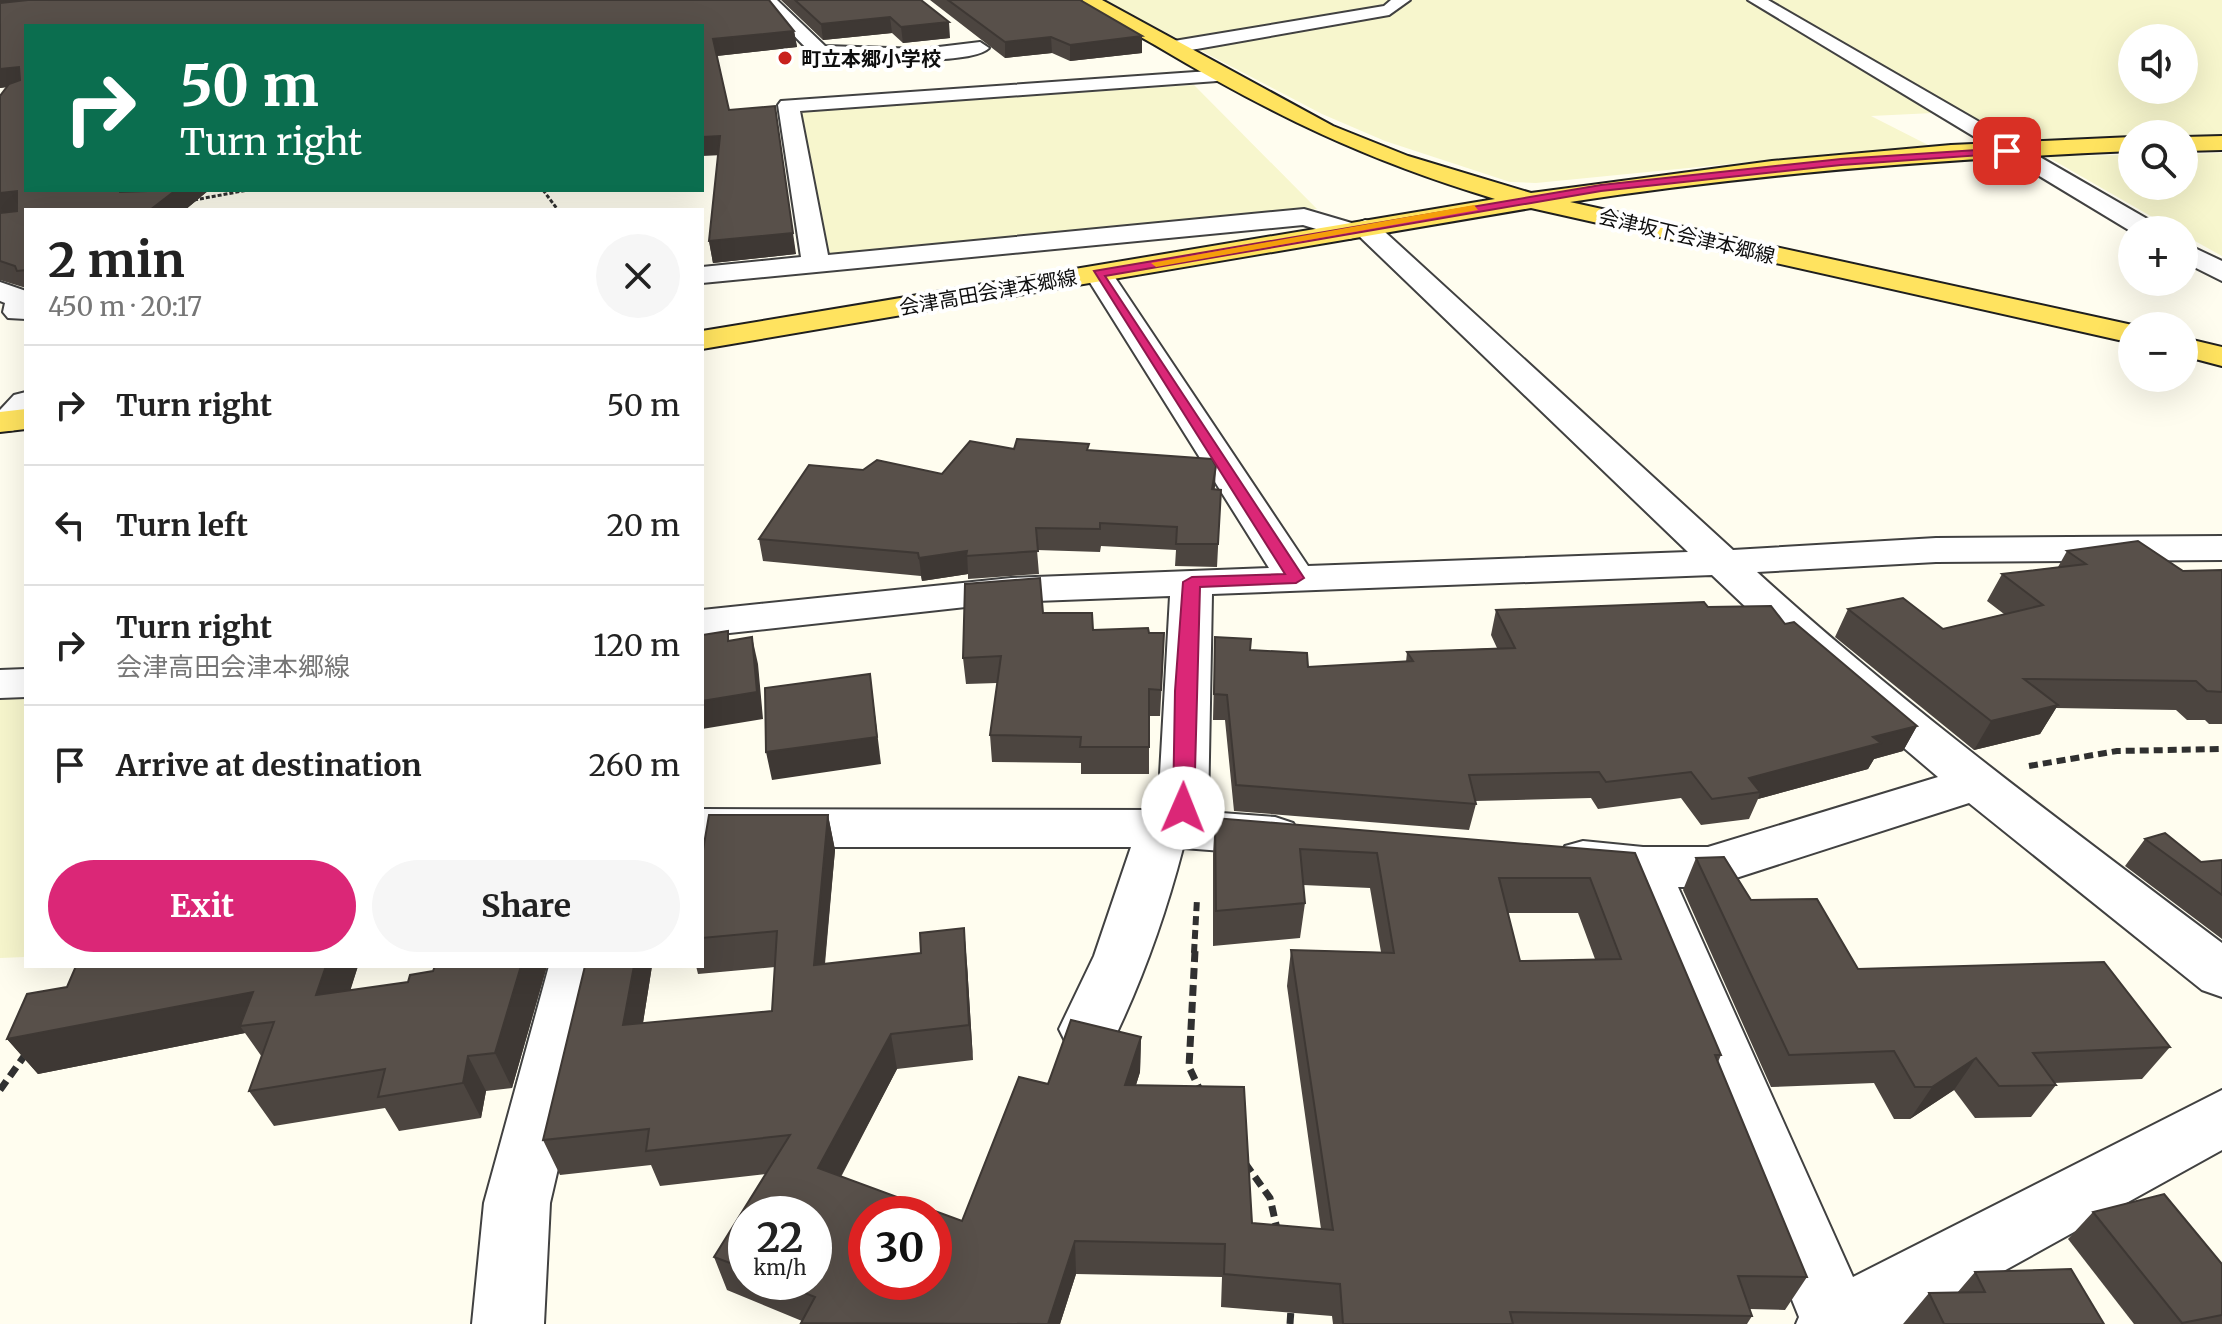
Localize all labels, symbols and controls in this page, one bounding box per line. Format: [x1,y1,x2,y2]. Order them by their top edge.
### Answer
map controls [2118,24,2198,392]
button: sound [2118,24,2198,104]
place label: 町立本郷小学校 [801,46,941,71]
marker: 町立本郷小学校 [776,49,794,67]
text: 50 m [180,51,319,121]
icon: right [48,56,152,160]
pin [1973,117,2041,185]
text: Turn right [180,120,362,165]
button: search [2118,120,2198,200]
icon: arrive [1985,129,2029,173]
street label: 会津坂下会津本郷線 [1596,204,1778,268]
button: + [2118,216,2198,296]
text: 2 min [48,230,185,290]
button: close [596,234,680,318]
street label: 会津高田会津本郷線 [897,264,1079,320]
text: 450 m · 20:17 [48,290,202,323]
button: − [2118,312,2198,392]
icon: right [48,383,92,427]
text: Turn right [116,386,272,424]
text: 50 m [607,386,680,424]
icon: left [48,503,92,547]
text: Turn left [116,506,248,544]
text: 20 m [607,506,680,544]
text: Turn right [116,608,272,646]
icon: right [48,623,92,667]
text: 120 m [593,626,680,664]
text: 会津高田会津本郷線 [116,650,350,683]
icon: arrive [48,743,92,787]
text: Arrive at destination [116,746,422,784]
text: 260 m [589,746,680,784]
position arrow [1141,766,1225,850]
button: Exit [48,860,356,952]
button: Share [372,860,680,952]
speed limit sign: 30 [848,1196,952,1300]
text: 22 [757,1213,803,1263]
text: km/h [754,1255,806,1280]

